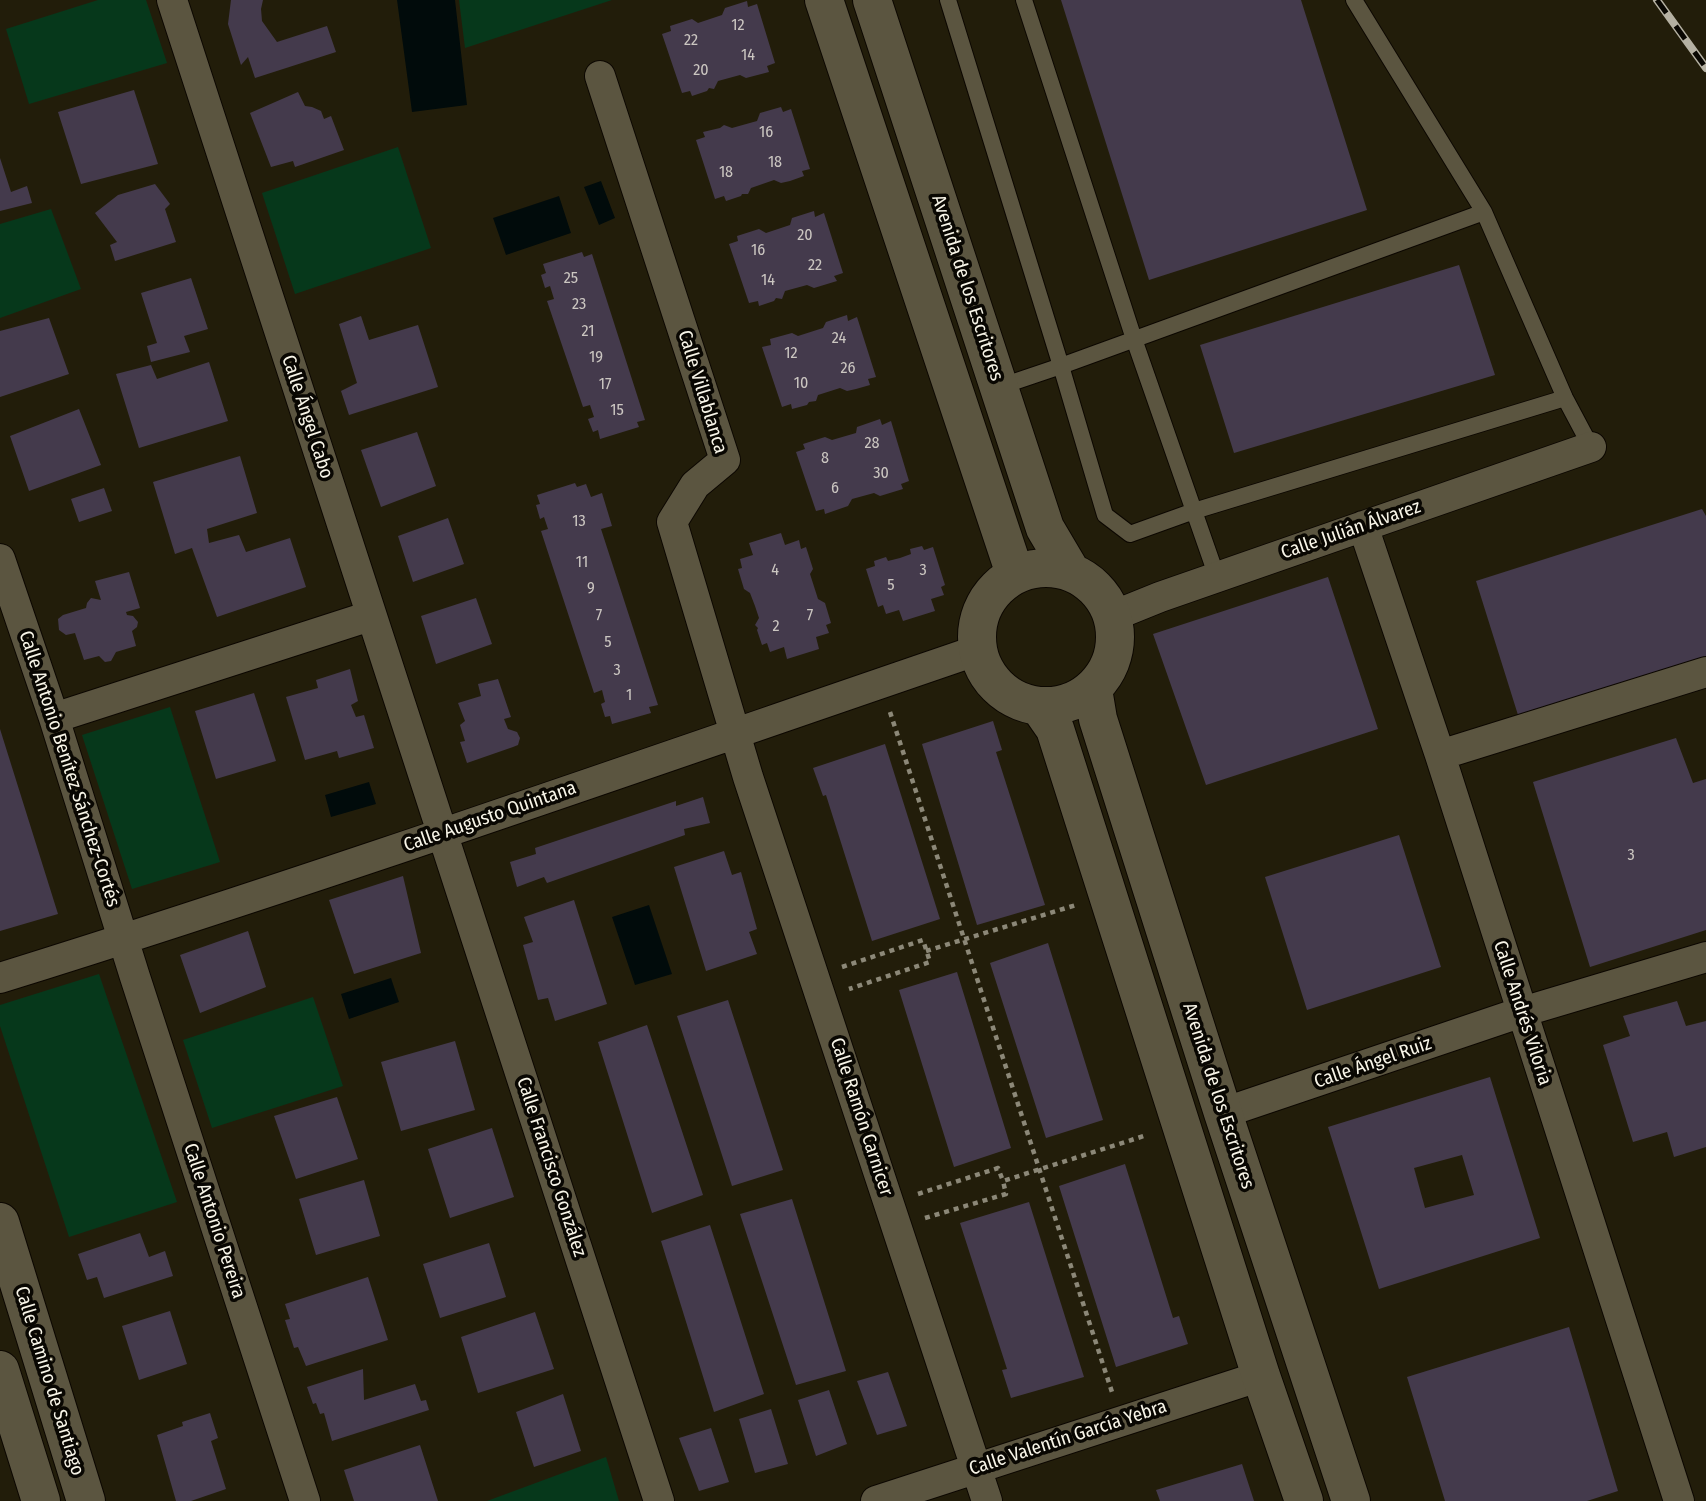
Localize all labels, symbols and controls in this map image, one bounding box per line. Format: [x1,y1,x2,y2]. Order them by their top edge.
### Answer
house number: 12 [731,16,745,36]
house number: 22 [684,31,698,51]
house number: 14 [741,46,755,66]
house number: 20 [693,61,709,81]
house number: 16 [759,123,773,143]
house number: 18 [768,153,782,173]
house number: 18 [719,163,733,183]
street label: Avenida de los Escritores [926,192,1008,384]
house number: 20 [797,226,813,246]
house number: 16 [751,241,765,261]
house number: 22 [808,256,822,276]
house number: 25 [564,269,578,289]
house number: 14 [761,271,775,291]
house number: 23 [572,295,586,315]
house number: 21 [582,322,594,342]
street label: Calle Villablanca [672,328,732,456]
house number: 24 [832,329,846,349]
house number: 12 [784,344,798,364]
house number: 19 [589,348,603,368]
street label: Calle Ángel Cabo [276,352,338,482]
house number: 26 [841,359,855,379]
house number: 10 [794,374,808,394]
house number: 17 [599,375,611,395]
house number: 15 [610,401,624,421]
house number: 28 [864,434,880,454]
house number: 8 [821,449,829,469]
house number: 30 [873,464,889,484]
house number: 6 [831,479,839,499]
street label: Calle Julián Álvarez [1278,495,1424,565]
house number: 13 [572,512,586,532]
house number: 11 [576,553,588,573]
house number: 4 [771,561,779,581]
house number: 3 [919,561,927,581]
house number: 5 [887,576,895,596]
house number: 9 [587,579,595,599]
house number: 7 [596,606,602,626]
house number: 7 [807,606,813,626]
house number: 2 [772,617,780,637]
street label: Calle Antonio Benítez Sánchez-Cortés [14,628,124,910]
house number: 5 [604,633,612,653]
house number: 3 [613,661,621,681]
house number: 1 [626,686,632,706]
street label: Calle Augusto Quintana [401,777,579,857]
house number: 3 [1627,846,1635,866]
street label: Calle Andrés Viloria [1488,938,1556,1088]
street label: Avenida de los Escritores [1177,1000,1259,1192]
street label: Calle Ángel Ruiz [1311,1032,1435,1094]
street label: Calle Ramón Carnicer [825,1035,897,1199]
street label: Calle Francisco González [511,1074,591,1260]
street label: Calle Antonio Pereira [178,1140,250,1302]
street label: Calle Camino de Santiago [9,1284,89,1478]
street label: Calle Valentín García Yebra [966,1395,1170,1481]

